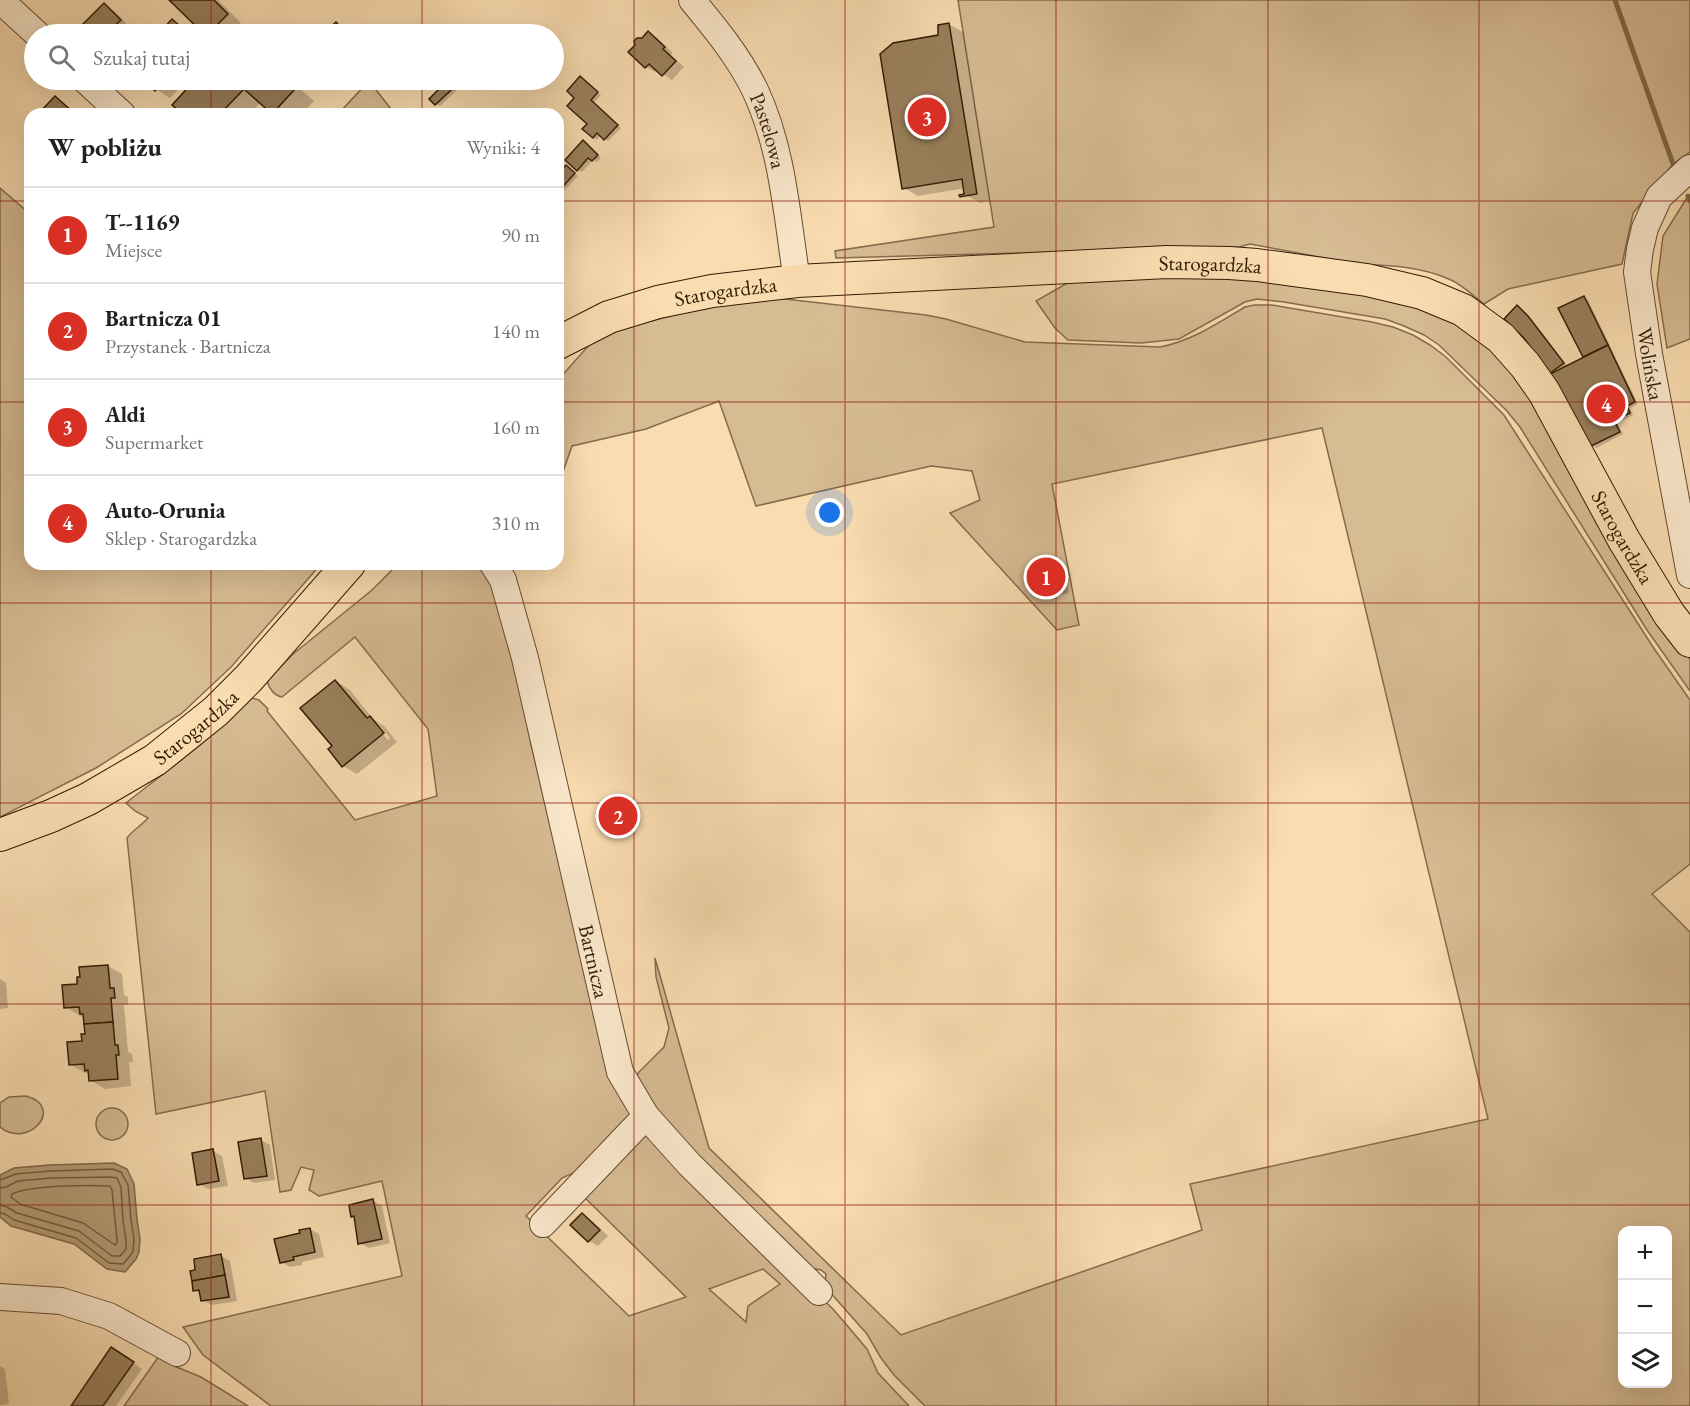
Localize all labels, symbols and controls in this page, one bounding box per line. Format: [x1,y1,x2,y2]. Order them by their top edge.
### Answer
search box [24,24,564,90]
icon: search [45,41,78,74]
text: Szukaj tutaj [93,43,190,72]
street label: Pastelowa [744,88,793,171]
pin: 3 [908,94,946,140]
text: W pobliżu [48,130,162,164]
text: Wyniki: 4 [467,134,540,160]
text: T--1169 [105,208,179,237]
text: 1 [62,222,73,248]
text: 90 m [501,222,540,248]
text: Miejsce [105,237,162,263]
street label: Starogardzka [1158,248,1264,279]
street label: Starogardzka [672,270,779,312]
text: Bartnicza 01 [105,304,221,333]
text: 2 [62,318,73,344]
text: 140 m [492,318,540,344]
street label: Wolińska [1632,325,1671,403]
text: Przystanek · Bartnicza [105,333,271,359]
pin: 4 [1586,382,1626,426]
text: Aldi [105,400,145,429]
text: 3 [62,414,73,440]
text: 160 m [492,414,540,440]
text: Supermarket [105,429,203,455]
street label: Starogardzka [1586,485,1661,589]
text: Auto-Orunia [105,496,226,525]
your location [815,498,844,527]
text: 4 [62,510,73,536]
text: 310 m [492,510,540,536]
text: Sklep · Starogardzka [105,525,257,551]
pin: 1 [1026,554,1066,600]
street label: Starogardzka [147,683,244,770]
pin: 2 [598,794,638,838]
street label: Bartnicza [573,922,616,1001]
map controls [1618,1226,1672,1388]
button: + [1618,1226,1672,1280]
button: − [1618,1280,1672,1334]
button: layers [1618,1334,1672,1388]

